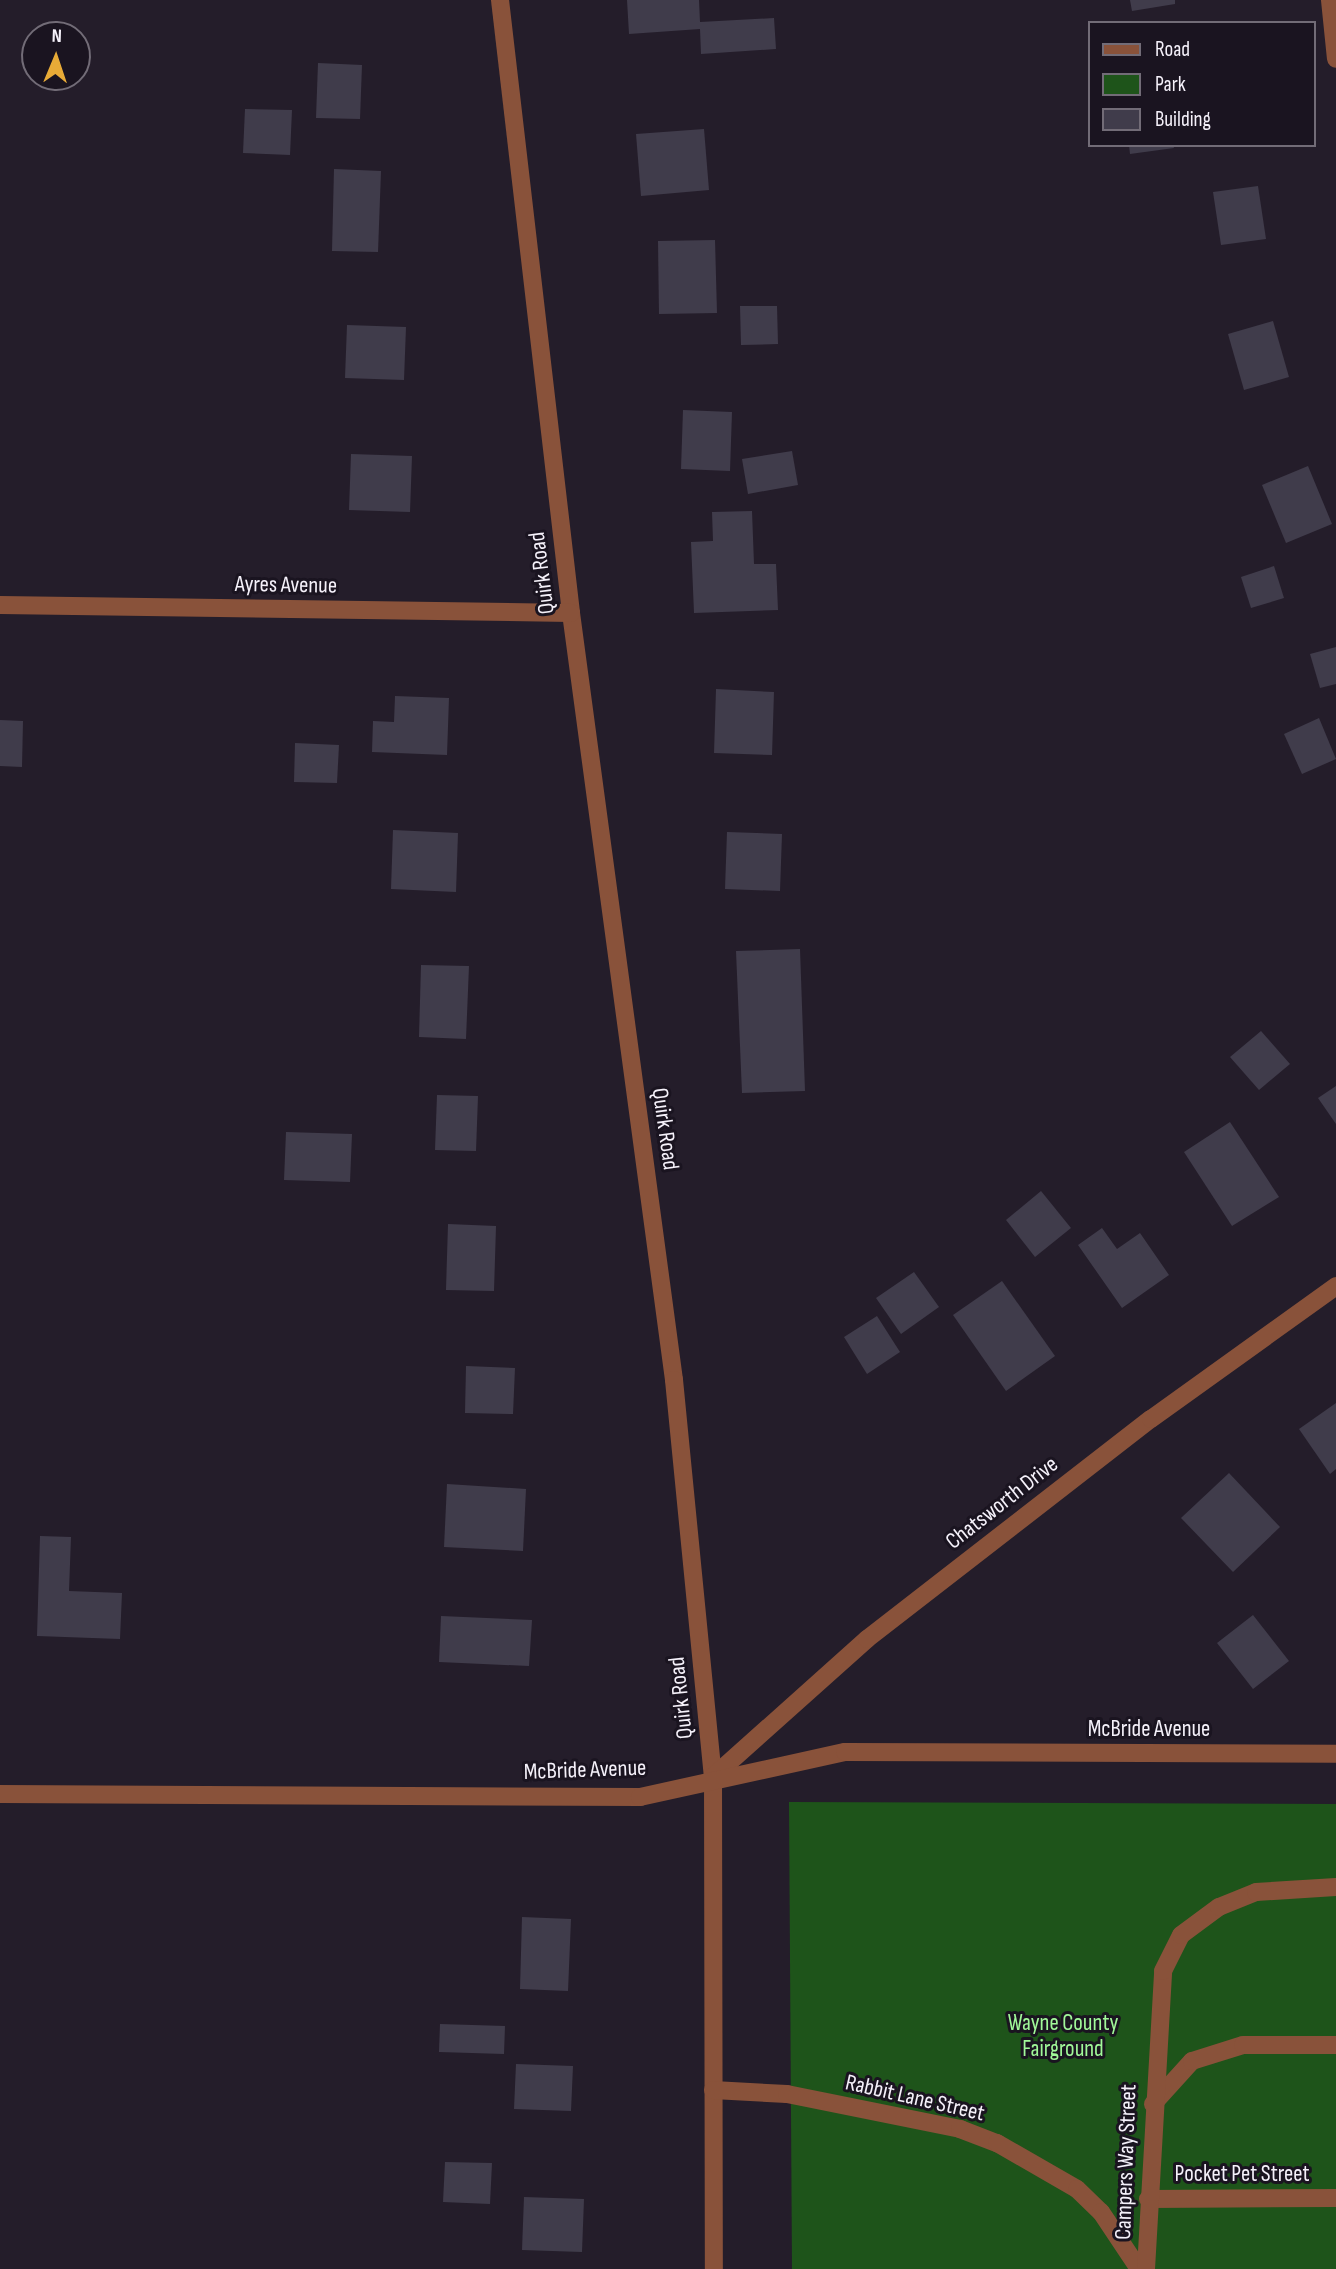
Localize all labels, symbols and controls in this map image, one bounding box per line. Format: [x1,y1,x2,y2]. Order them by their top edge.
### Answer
north arrow [21,21,91,91]
legend [1088,21,1315,147]
text: N [51,25,62,48]
text: Road [1155,37,1190,62]
text: Park [1155,72,1186,97]
text: Building [1155,107,1211,132]
street label: Quirk Road [523,530,561,616]
street label: Ayres Avenue [235,570,337,600]
street label: Quirk Road [646,1086,684,1172]
street label: Chatsworth Drive [940,1451,1064,1555]
street label: Quirk Road [663,1655,699,1741]
street label: McBride Avenue [1088,1715,1210,1743]
street label: McBride Avenue [523,1754,647,1786]
park label: Wayne County Fairground [1008,2009,1118,2063]
street label: Rabbit Lane Street [843,2069,987,2127]
street label: Campers Way Street [1109,2084,1143,2240]
street label: Pocket Pet Street [1175,2160,1309,2188]

